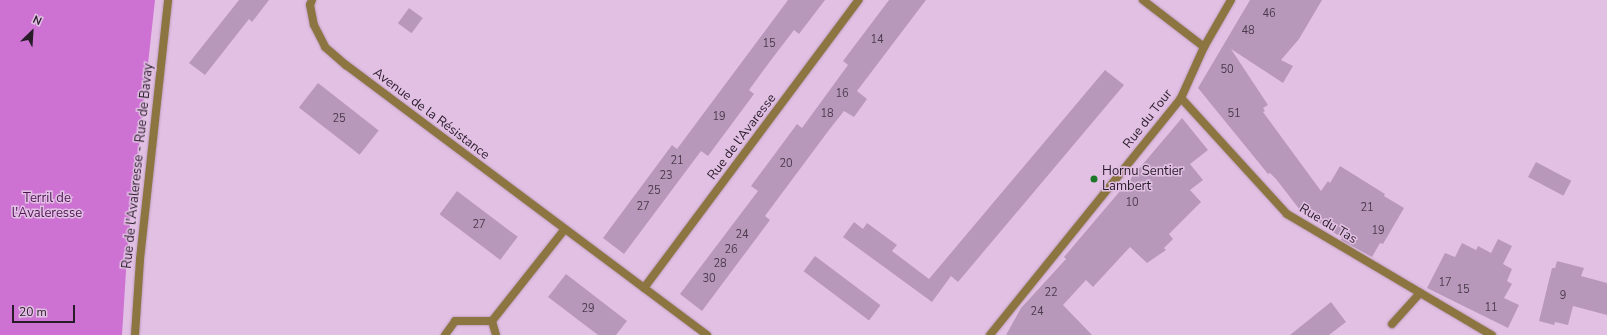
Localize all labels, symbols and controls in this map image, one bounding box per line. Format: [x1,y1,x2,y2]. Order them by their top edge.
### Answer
house number: 46 [1262,7,1276,21]
north arrow [12,12,52,52]
text: N [30,12,44,29]
house number: 48 [1241,24,1255,38]
house number: 14 [870,33,884,47]
house number: 15 [762,37,776,51]
street label: Rue de l'Avaleresse - Rue de Bavay [119,63,157,269]
house number: 50 [1220,63,1234,77]
street label: Avenue de la Résistance [370,65,492,163]
street label: Rue du Tour [1120,86,1176,152]
house number: 16 [835,87,849,101]
street label: Rue de l'Avaresse [705,91,779,183]
house number: 18 [820,107,834,121]
house number: 51 [1227,107,1241,121]
house number: 19 [712,110,726,124]
house number: 25 [332,112,346,126]
house number: 21 [670,154,684,168]
house number: 20 [779,157,793,171]
place label: Hornu Sentier Lambert [1102,164,1183,195]
house number: 23 [659,169,673,183]
marker: Hornu Sentier Lambert [1089,174,1099,184]
house number: 25 [647,184,661,198]
park label: Terril de l'Avaleresse [12,191,82,222]
house number: 10 [1125,196,1139,210]
house number: 27 [636,200,650,214]
street label: Rue du Tas [1296,201,1360,247]
house number: 21 [1360,201,1374,215]
house number: 27 [472,218,486,232]
house number: 19 [1371,224,1385,238]
house number: 24 [735,228,749,242]
house number: 26 [724,243,738,257]
house number: 28 [713,257,727,271]
house number: 30 [702,272,716,286]
house number: 17 [1438,276,1452,290]
house number: 15 [1456,283,1470,297]
house number: 22 [1044,286,1058,300]
house number: 9 [1560,289,1566,303]
scale bar [14,297,77,323]
house number: 11 [1484,301,1498,315]
house number: 29 [581,302,595,316]
text: 20 m [19,304,47,320]
house number: 24 [1030,305,1044,319]

